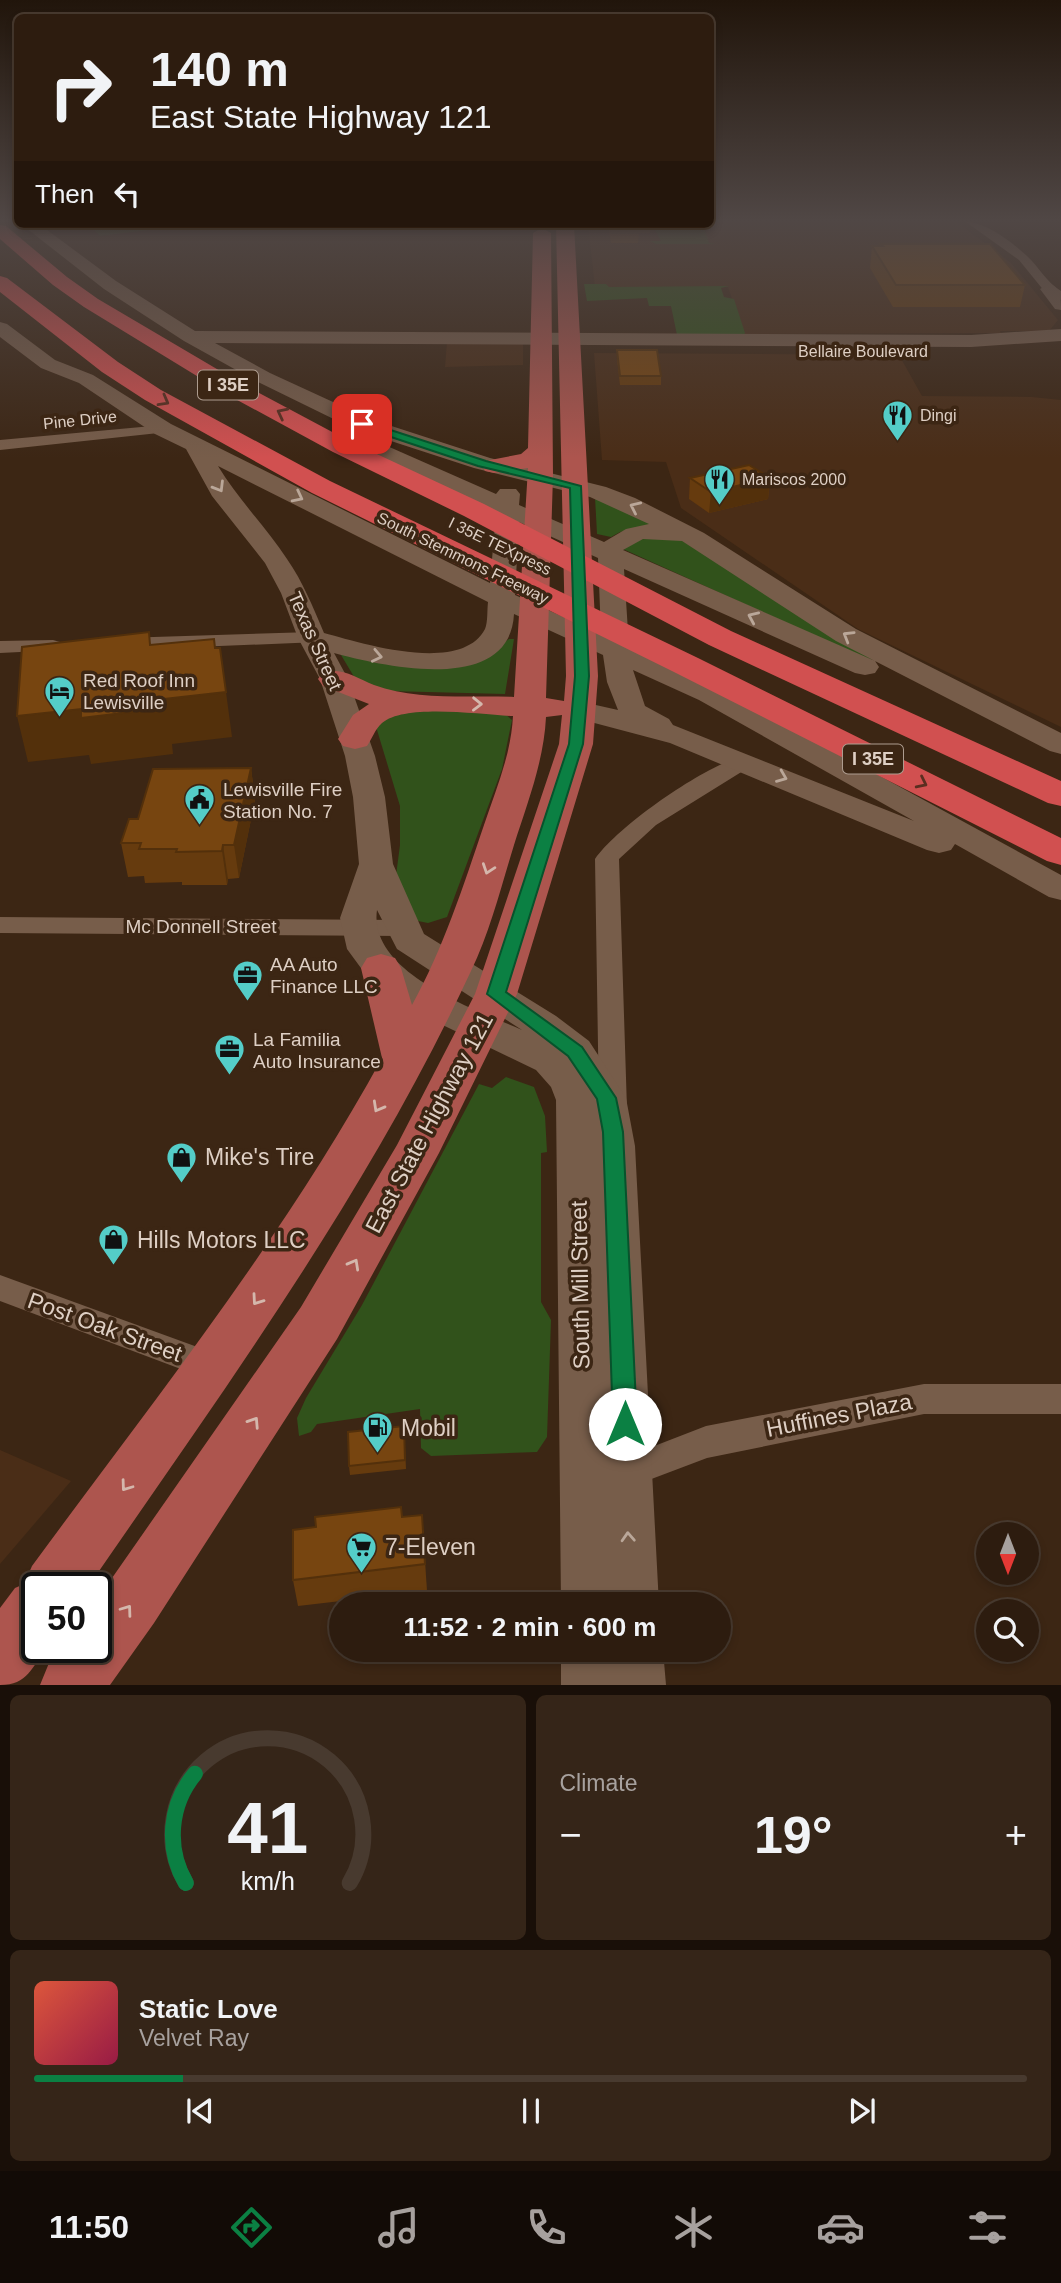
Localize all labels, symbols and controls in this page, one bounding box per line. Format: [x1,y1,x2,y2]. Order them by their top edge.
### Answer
icon: right [35,42,126,133]
text: 140 m [150,42,289,96]
text: East State Highway 121 [150,99,492,135]
icon: left [108,175,146,213]
text: Then [35,179,94,209]
street label: Bellaire Boulevard [798,343,928,360]
road number: I 35E [198,370,258,400]
one-way arrow [157,393,169,406]
pin [332,394,392,454]
restaurant icon: Dingi [880,398,914,442]
icon: arrive [343,405,381,443]
place label: Dingi [920,407,956,424]
street label: Pine Drive [42,408,118,432]
one-way arrow [277,408,289,422]
restaurant icon: Mariscos 2000 [702,462,736,506]
place label: Mariscos 2000 [742,471,846,488]
one-way arrow [211,479,224,492]
one-way arrow [291,489,303,503]
one-way arrow [630,501,642,515]
street label: South Stemmons Freeway [375,509,551,607]
street label: I 35E TEXpress [446,514,554,578]
street label: Texas Street [284,588,346,694]
one-way arrow [748,611,760,625]
one-way arrow [842,631,855,644]
one-way arrow [371,647,383,662]
place label: Red Roof Inn Lewisville [83,670,195,713]
hotel icon: Red Roof Inn Lewisville [43,674,77,718]
one-way arrow [472,697,483,712]
road number: I 35E [843,744,903,774]
one-way arrow [775,769,787,783]
one-way arrow [915,775,927,789]
place label: Lewisville Fire Station No. 7 [223,779,342,822]
public building icon: Lewisville Fire Station No. 7 [183,783,217,827]
one-way arrow [482,863,496,875]
street label: Mc Donnell Street [125,916,277,937]
place label: AA Auto Finance LLC [270,954,378,997]
office icon: AA Auto Finance LLC [230,958,264,1002]
street label: East State Highway 121 [360,1009,498,1237]
place label: La Familia Auto Insurance [253,1029,381,1072]
office icon: La Familia Auto Insurance [213,1033,247,1077]
one-way arrow [373,1100,386,1112]
shop icon: Mike's Tire [165,1140,199,1184]
place label: Mike's Tire [205,1144,314,1170]
street label: South Mill Street [566,1200,594,1370]
shop icon: Hills Motors LLC [97,1223,131,1267]
place label: Hills Motors LLC [137,1227,306,1253]
one-way arrow [346,1259,359,1271]
street label: Post Oak Street [24,1287,186,1367]
one-way arrow [253,1292,265,1305]
position arrow [588,1387,662,1461]
street label: Huffines Plaza [764,1388,914,1442]
fuel station icon: Mobil [361,1411,395,1455]
place label: Mobil [401,1415,456,1441]
one-way arrow [246,1417,259,1430]
one-way arrow [121,1478,134,1491]
north arrow [976,1522,1040,1586]
map controls [976,1522,1039,1662]
supermarket icon: 7-Eleven [345,1530,379,1574]
one-way arrow [621,1531,636,1542]
place label: 7-Eleven [385,1534,476,1560]
speed limit sign: 50 [21,1572,112,1663]
button: search [976,1599,1039,1662]
one-way arrow [119,1606,132,1618]
text: 11:52 · 2 min · 600 m [404,1612,656,1642]
text: Climate [560,1770,637,1796]
text: 41 [227,1788,308,1869]
text: 19° [754,1806,833,1864]
text: − [560,1814,582,1856]
text: + [1005,1814,1027,1856]
text: km/h [241,1867,295,1895]
text: Static Love [139,1994,278,2024]
text: Velvet Ray [139,2025,249,2051]
icon: previous [181,2092,219,2130]
icon: pause [512,2092,550,2130]
icon: next [843,2092,881,2130]
icon: directions [227,2203,276,2252]
icon: music [374,2203,423,2252]
icon: phone [522,2203,571,2252]
icon: climate [669,2203,718,2252]
icon: car [816,2203,865,2252]
icon: filters [963,2203,1012,2252]
text: 11:50 [49,2209,129,2245]

